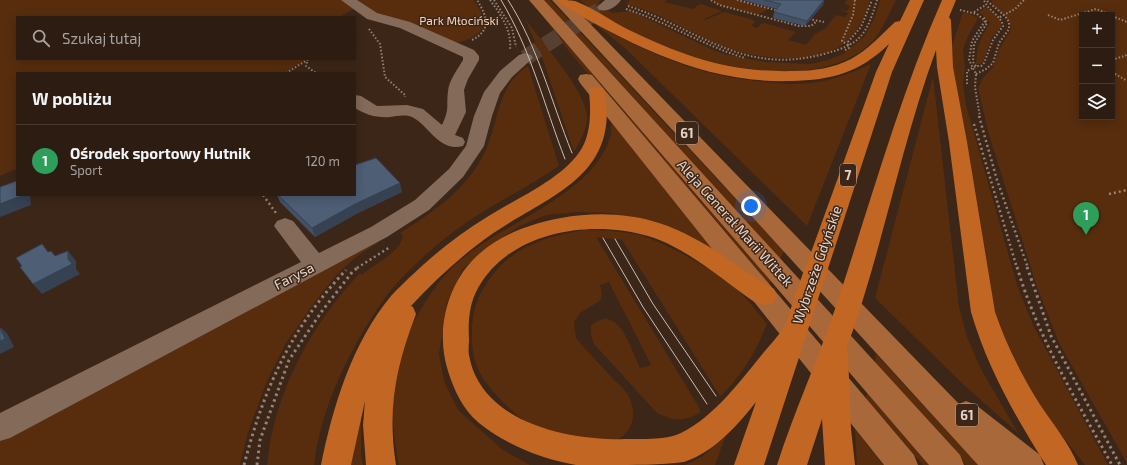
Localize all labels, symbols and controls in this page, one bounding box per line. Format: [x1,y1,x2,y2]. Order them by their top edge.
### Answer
map controls [1079,12,1115,120]
button: + [1079,12,1115,48]
park label: Park Młociński [419,13,499,27]
search box [16,16,356,60]
icon: search [30,27,52,49]
text: Szukaj tutaj [62,29,141,47]
button: − [1079,48,1115,84]
button: layers [1079,84,1115,120]
text: W pobliżu [32,88,112,108]
road number: 61 [676,122,698,144]
text: Ośrodek sportowy Hutnik [70,144,251,162]
text: 1 [42,153,48,169]
text: 120 m [305,153,340,169]
street label: Aleja Generał Marii Wittek [674,156,797,290]
text: Sport [70,162,102,178]
road number: 7 [840,164,856,186]
your location [741,196,761,216]
pin: 1 [1073,202,1099,235]
street label: Wybrzeże Gdyńskie [788,203,845,326]
street label: Farysa [271,258,317,293]
road number: 61 [956,404,978,426]

